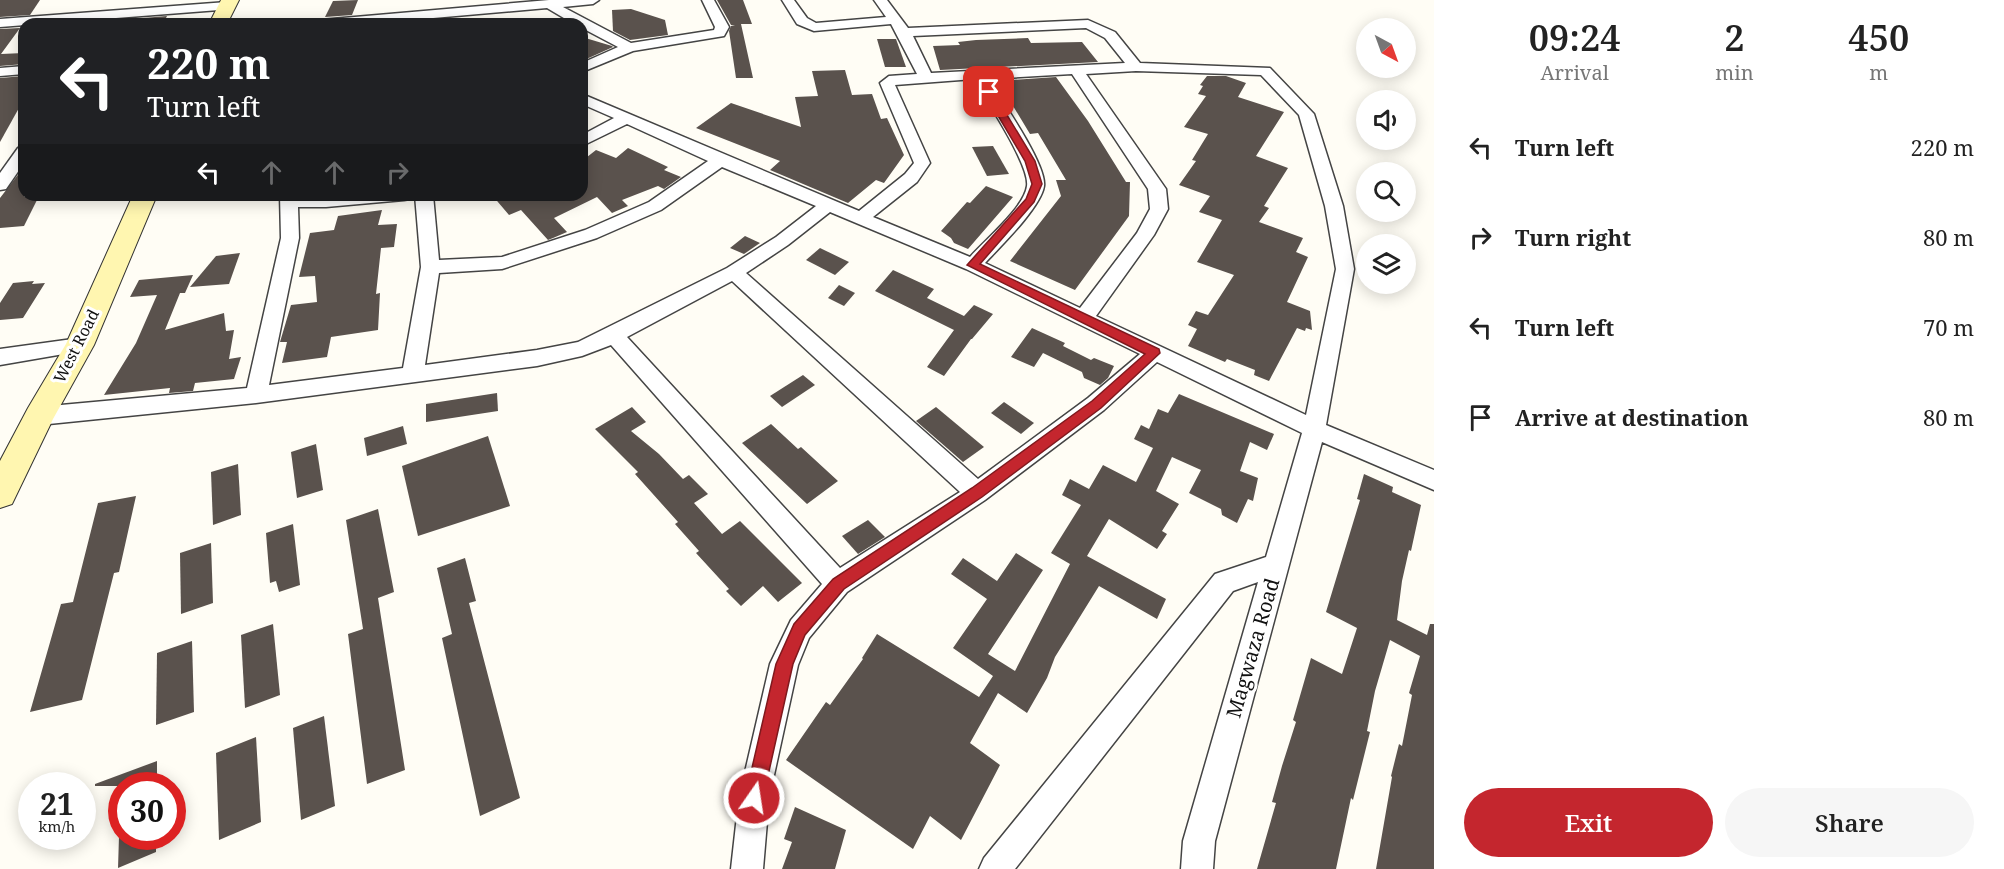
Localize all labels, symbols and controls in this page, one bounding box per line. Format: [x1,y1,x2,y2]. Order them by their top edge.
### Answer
text: 09:24 [1529,13,1621,62]
text: 2 [1724,13,1745,62]
text: 450 [1848,13,1909,62]
north arrow [1356,18,1416,78]
map controls [1356,18,1416,294]
text: 220 m [147,34,271,91]
icon: left [48,42,126,120]
text: Arrival [1540,59,1609,86]
text: min [1715,59,1754,86]
text: m [1869,59,1888,86]
pin [963,66,1014,117]
icon: arrive [972,75,1005,108]
text: Turn left [147,88,260,125]
button: sound [1356,90,1416,150]
icon: left [1464,131,1497,164]
text: Turn left [1515,132,1614,162]
text: 220 m [1911,132,1974,162]
icon: left [192,156,225,189]
icon: ahead [255,156,288,189]
icon: ahead [318,156,351,189]
icon: right [381,156,414,189]
button: search [1356,162,1416,222]
icon: right [1464,221,1497,254]
text: Turn right [1515,222,1631,252]
text: 80 m [1923,222,1974,252]
button: layers [1356,234,1416,294]
street label: West Road [48,305,104,387]
icon: left [1464,311,1497,344]
text: Turn left [1515,312,1614,342]
text: 70 m [1923,312,1974,342]
icon: arrive [1464,401,1497,434]
text: Arrive at destination [1515,402,1749,432]
text: 80 m [1923,402,1974,432]
street label: Magwaza Road [1220,575,1285,721]
position arrow [722,766,786,830]
speed limit sign: 30 [108,772,186,850]
text: 21 [40,783,74,824]
button: Exit [1464,788,1713,857]
button: Share [1725,788,1974,857]
text: km/h [39,816,75,836]

